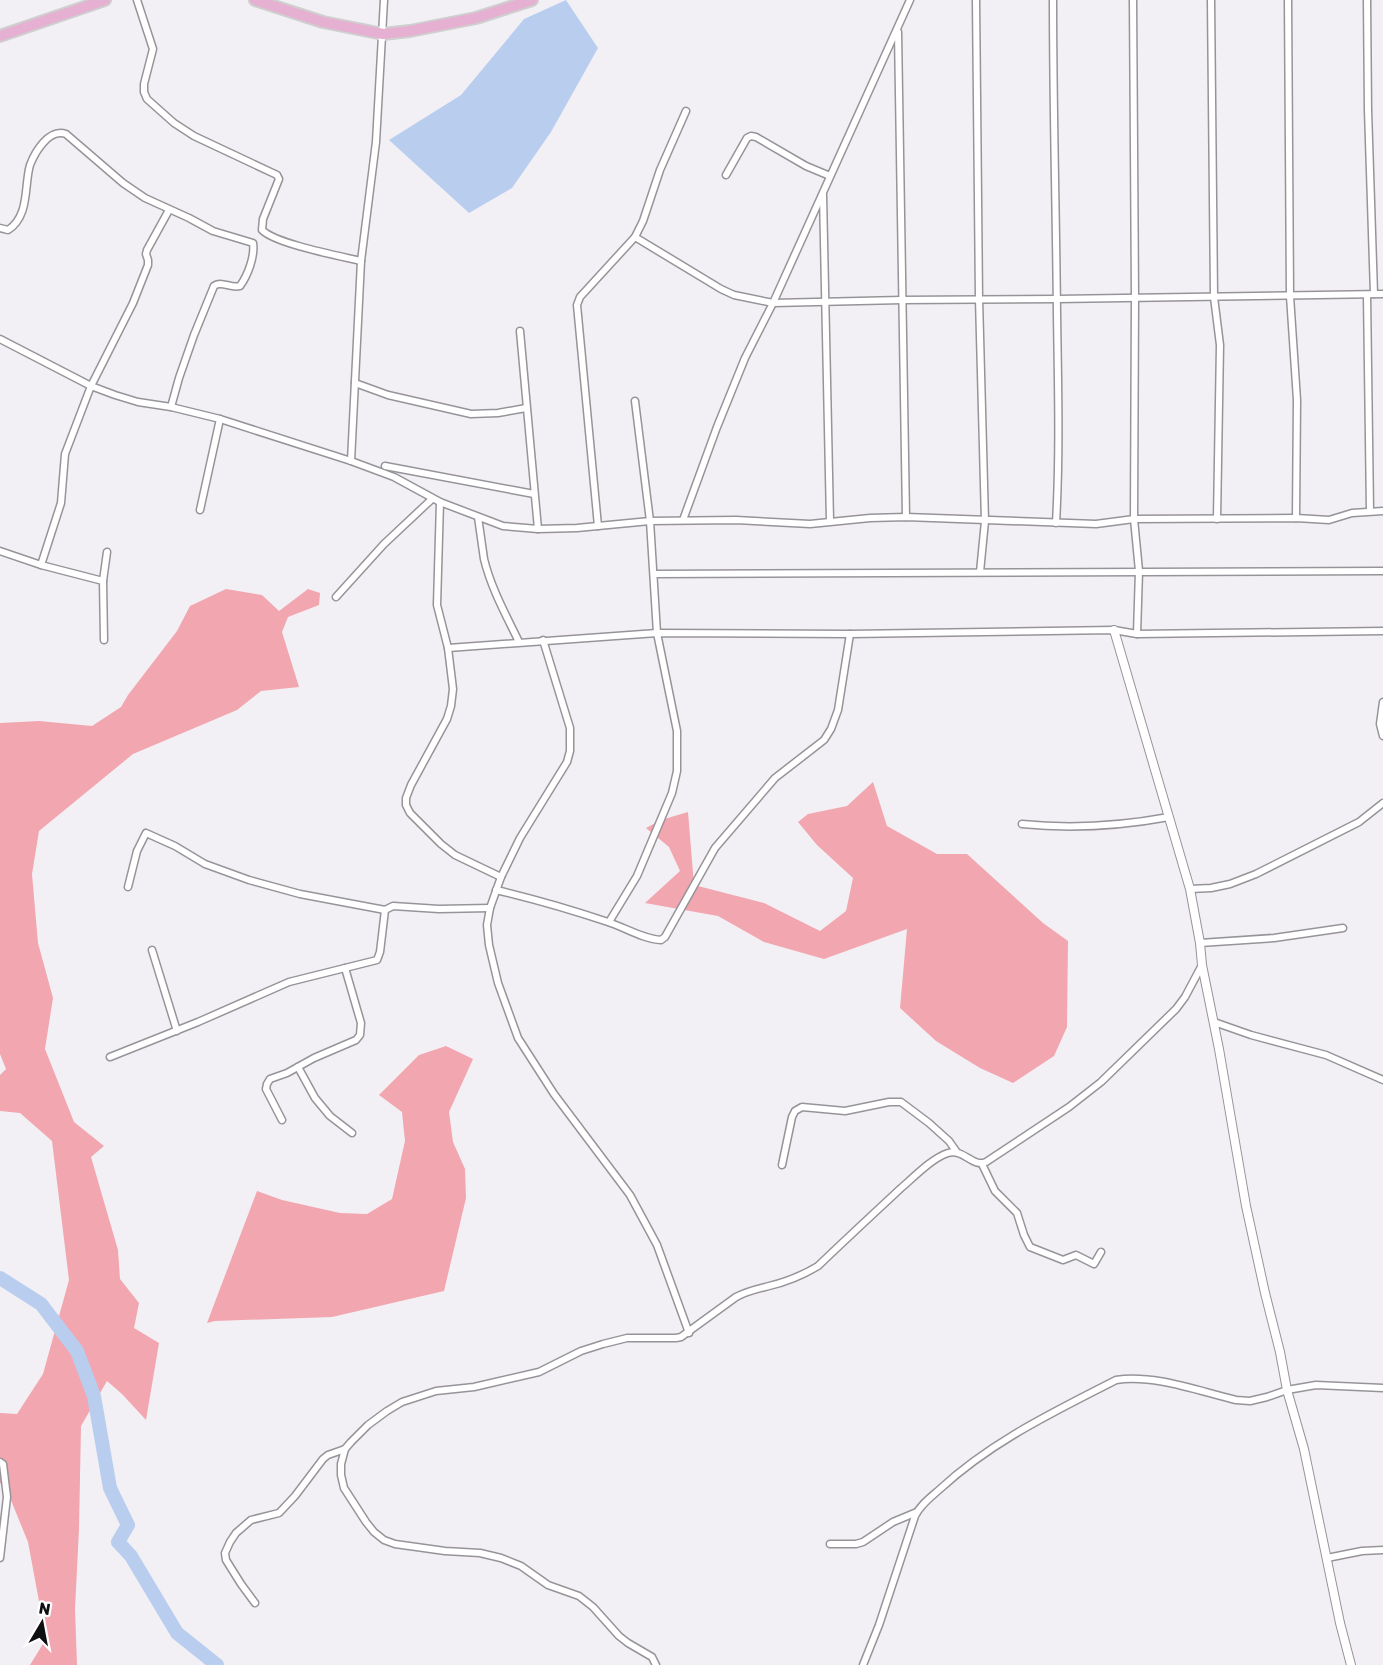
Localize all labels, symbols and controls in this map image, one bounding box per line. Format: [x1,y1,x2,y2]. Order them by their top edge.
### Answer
north arrow [12,1593,72,1653]
text: N [37,1598,52,1619]

